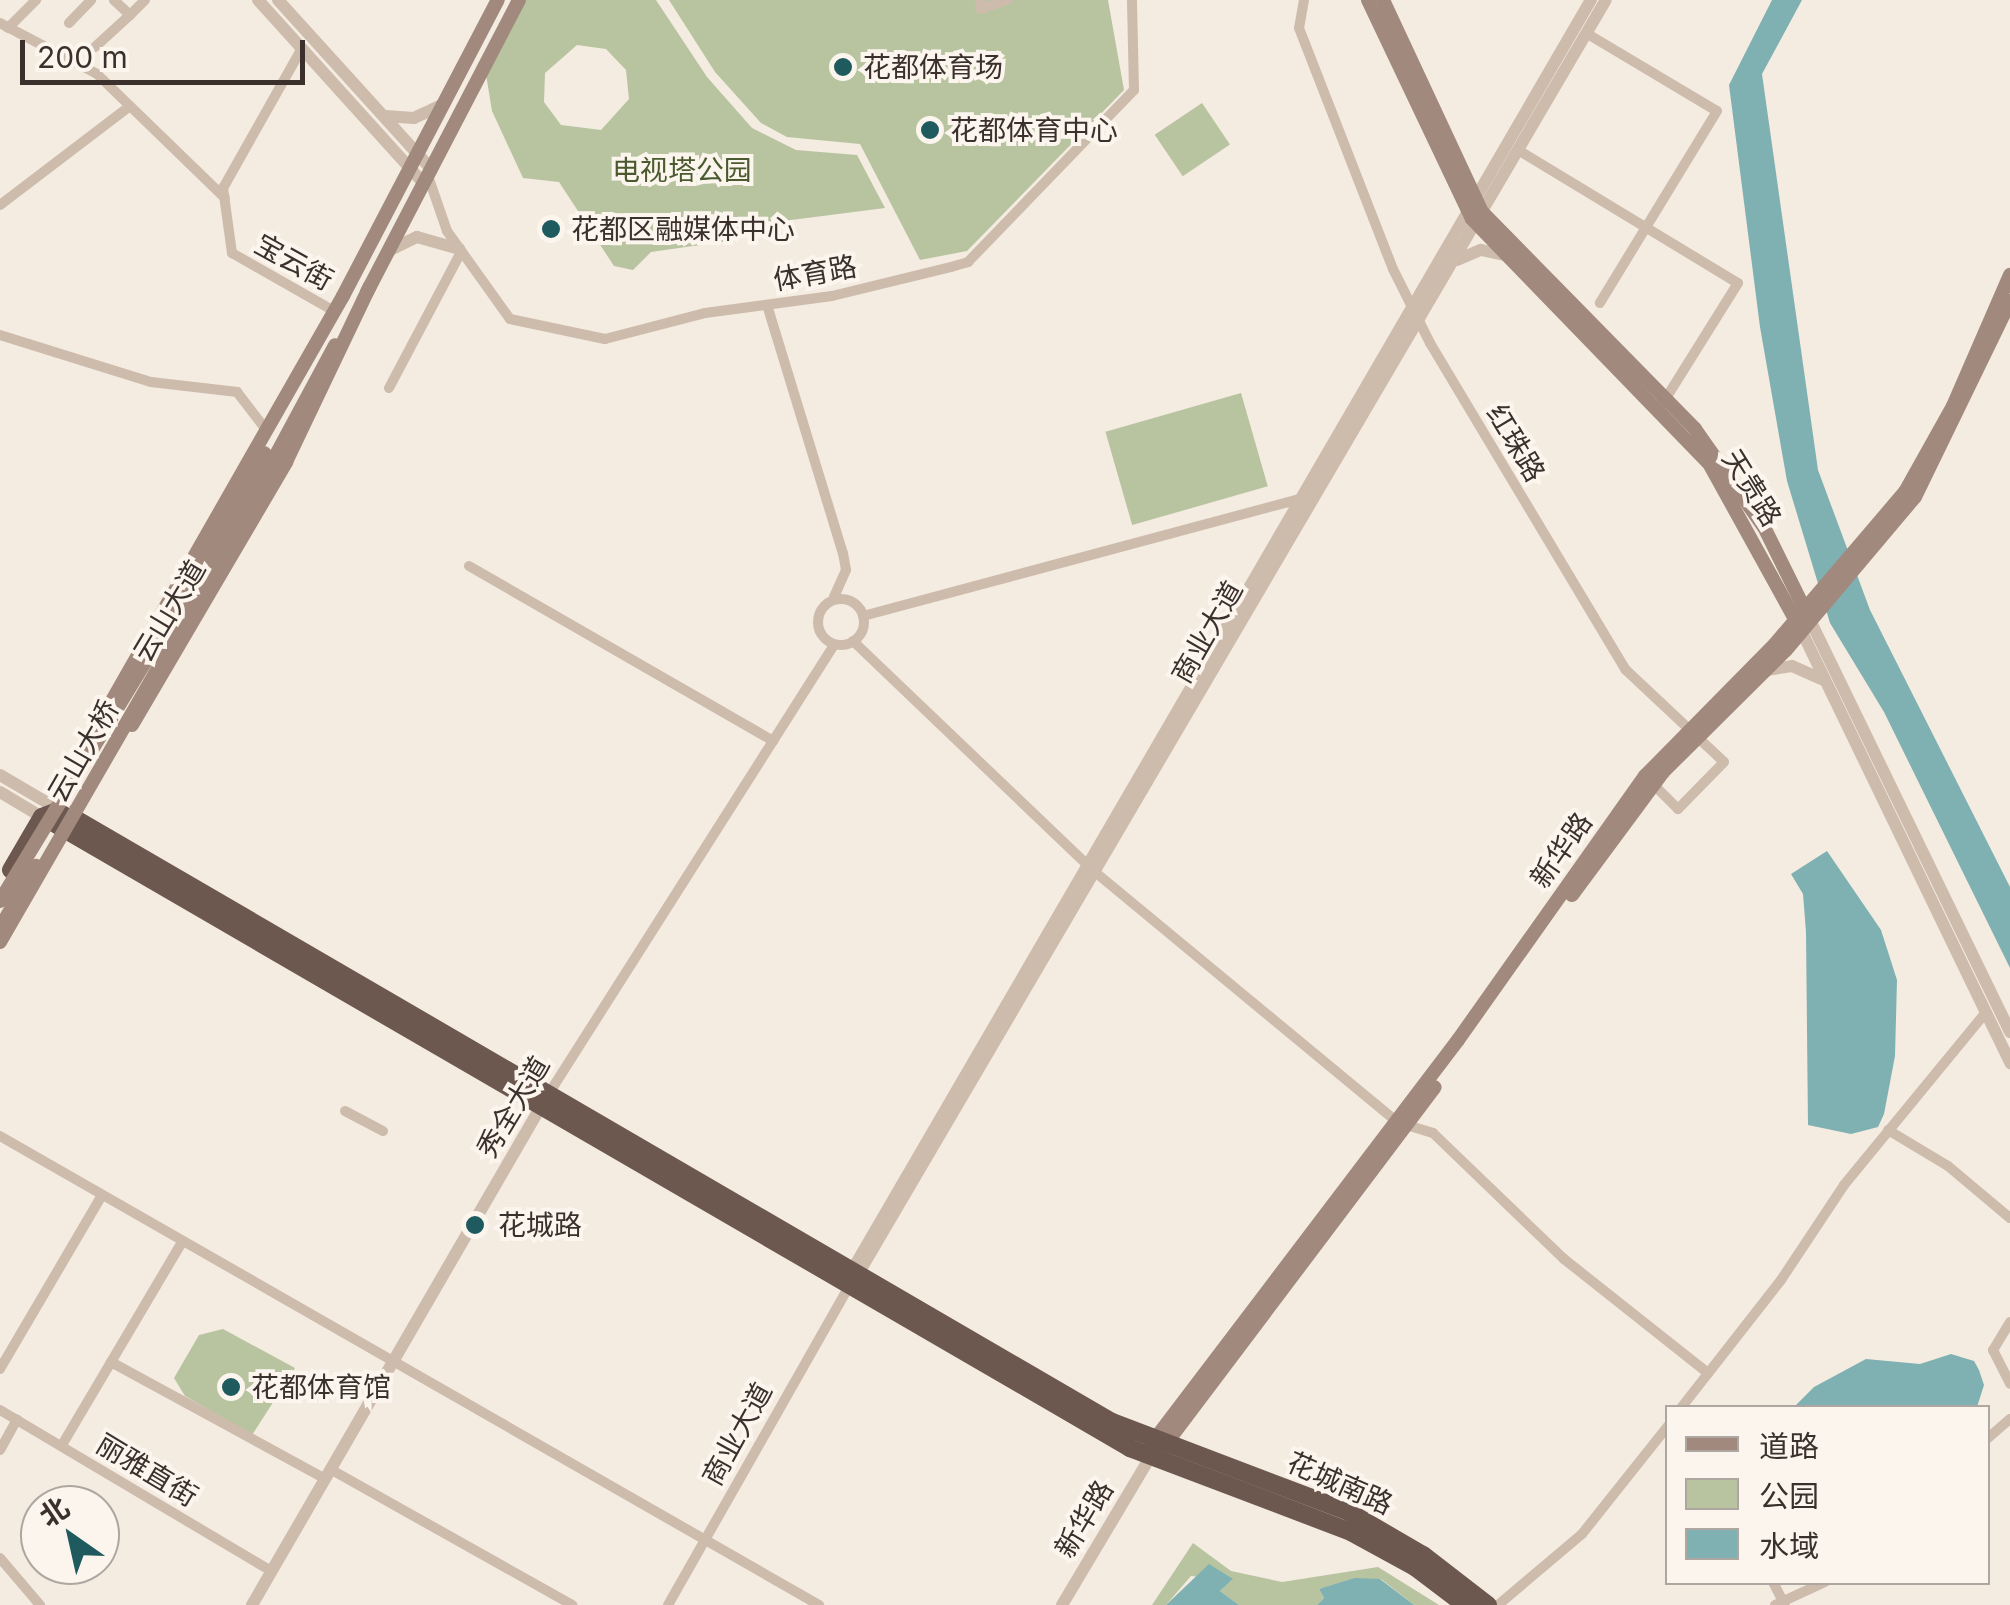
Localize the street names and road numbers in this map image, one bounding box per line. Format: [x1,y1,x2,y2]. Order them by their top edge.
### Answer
street label: 宝云街 [249,227,339,297]
street label: 体育路 [771,249,859,297]
street label: 红珠路 [1480,398,1552,488]
street label: 天贵路 [1715,443,1789,533]
street label: 云山大道 [126,554,212,668]
street label: 商业大道 [1164,575,1250,689]
street label: 云山大桥 [40,694,126,808]
street label: 新华路 [1523,806,1599,894]
street label: 秀全大道 [470,1050,556,1164]
street label: 商业大道 [695,1377,779,1491]
street label: 丽雅直街 [90,1427,204,1513]
street label: 花城南路 [1282,1445,1398,1521]
street label: 新华路 [1048,1474,1120,1564]

